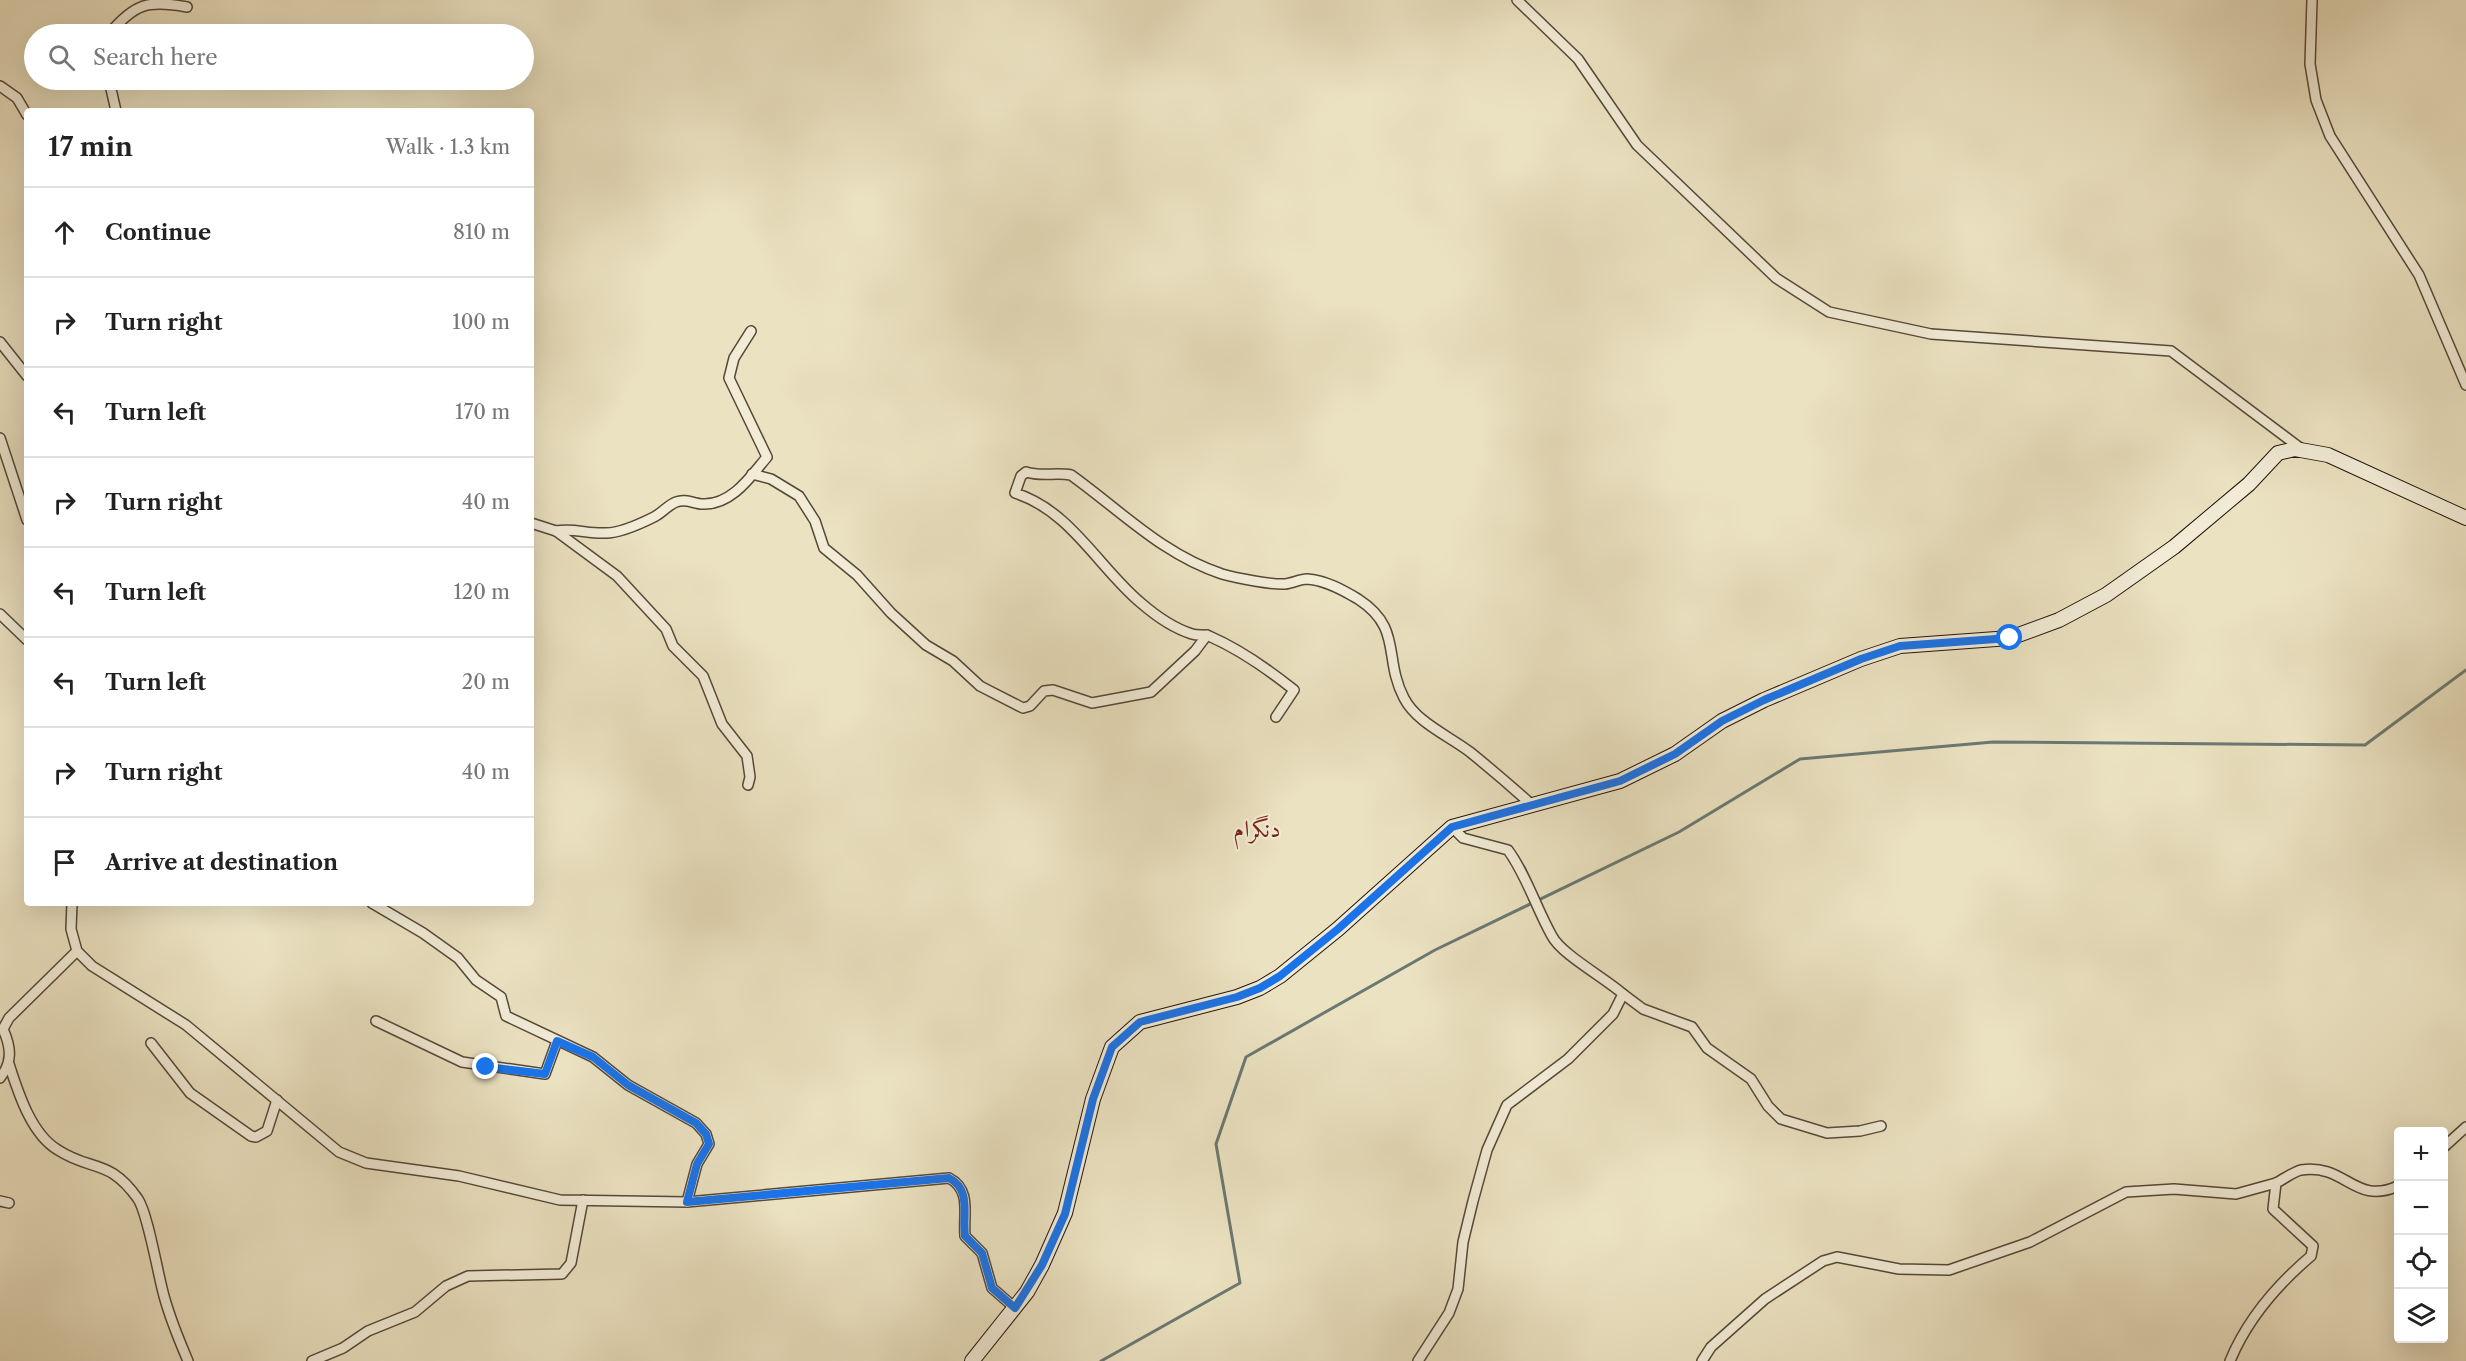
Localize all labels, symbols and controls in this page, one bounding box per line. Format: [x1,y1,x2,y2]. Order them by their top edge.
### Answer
search box [24,24,534,90]
icon: search [45,41,78,74]
text: Search here [93,44,218,71]
text: 17 min [48,131,133,163]
text: Walk · 1.3 km [386,135,510,159]
icon: ahead [48,216,81,249]
text: Continue [105,219,211,246]
text: 810 m [453,220,510,244]
icon: right [48,306,81,339]
text: Turn right [105,309,223,336]
text: 100 m [452,310,510,334]
icon: left [48,396,81,429]
text: Turn left [105,399,206,426]
text: 170 m [455,400,510,424]
icon: right [48,486,81,519]
text: Turn right [105,489,223,516]
text: 40 m [462,490,510,514]
icon: left [48,576,81,609]
text: Turn left [105,579,206,606]
text: 120 m [453,580,510,604]
route start [1996,624,2022,650]
icon: left [48,666,81,699]
text: Turn left [105,669,206,696]
text: 20 m [462,670,510,694]
icon: right [48,756,81,789]
text: Turn right [105,759,223,786]
text: 40 m [462,760,510,784]
district label: دنگرام [1233,814,1281,850]
icon: arrive [48,846,81,879]
text: Arrive at destination [105,849,338,876]
route end [472,1053,498,1079]
map controls [2394,1127,2448,1343]
button: + [2394,1127,2448,1181]
button: − [2394,1181,2448,1235]
button: locate [2394,1235,2448,1289]
button: layers [2394,1289,2448,1343]

